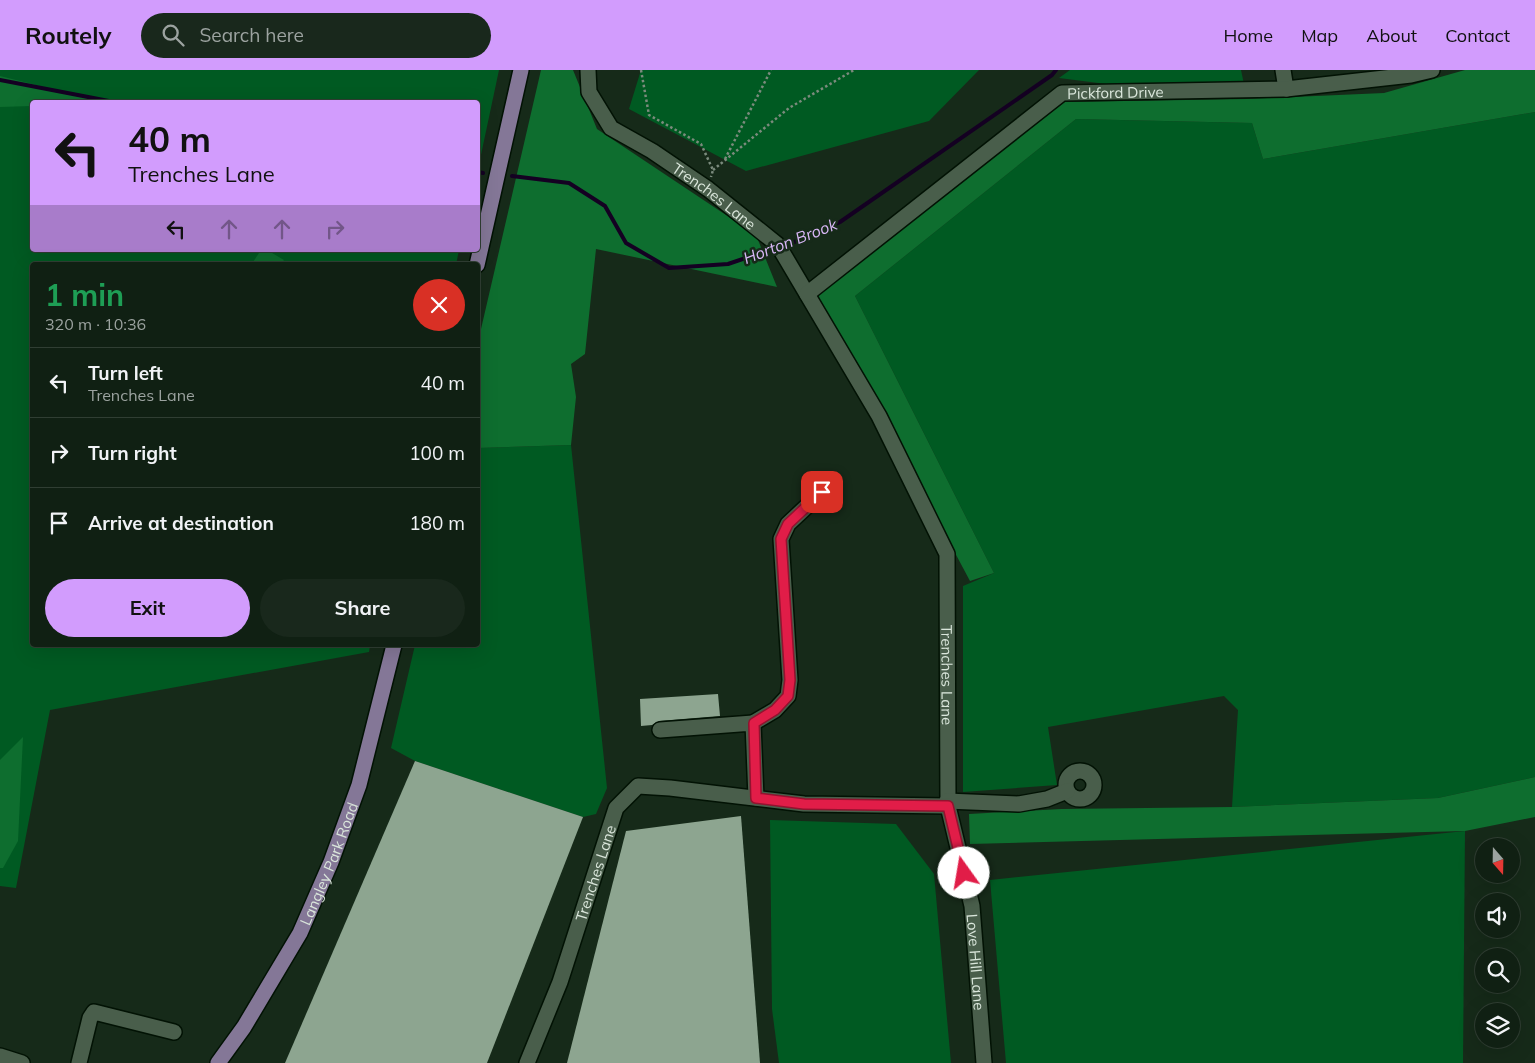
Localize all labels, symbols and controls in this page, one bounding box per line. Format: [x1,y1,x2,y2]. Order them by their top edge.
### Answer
search box [141,13,491,58]
text: Routely [25,20,111,50]
icon: search [159,21,187,49]
text: Search here [199,23,304,47]
text: Home [1223,24,1273,47]
text: Map [1301,24,1338,47]
text: About [1366,24,1417,47]
text: Contact [1445,24,1510,47]
street label: Pickford Drive [1067,82,1164,102]
text: 40 m [128,117,211,161]
icon: left [45,120,110,185]
street label: Trenches Lane [669,158,760,233]
text: Trenches Lane [128,160,275,188]
water label: Horton Brook [740,214,840,268]
icon: left [162,215,190,243]
icon: ahead [215,215,243,243]
icon: ahead [268,215,296,243]
icon: right [321,215,349,243]
text: 1 min [45,276,124,314]
button: close [413,279,465,331]
text: 320 m · 10:36 [45,314,146,334]
text: Turn left [88,361,163,385]
icon: left [45,369,73,397]
text: 40 m [421,371,465,395]
text: Trenches Lane [88,385,195,405]
icon: right [45,439,73,467]
text: Turn right [88,441,177,465]
text: 100 m [409,441,465,465]
pin [801,471,843,513]
icon: arrive [808,478,836,506]
icon: arrive [45,509,73,537]
text: Arrive at destination [88,511,274,535]
text: 180 m [409,511,465,535]
button: Exit [45,579,250,637]
button: Share [260,579,465,637]
street label: Trenches Lane [938,625,957,725]
street label: Langley Park Road [295,799,362,928]
street label: Trenches Lane [571,822,619,924]
north arrow [1475,838,1520,882]
map controls [1475,838,1520,1048]
position arrow [937,846,989,898]
button: sound [1475,893,1520,938]
street label: Love Hill Lane [963,913,989,1011]
button: search [1475,948,1520,993]
button: layers [1475,1003,1520,1048]

